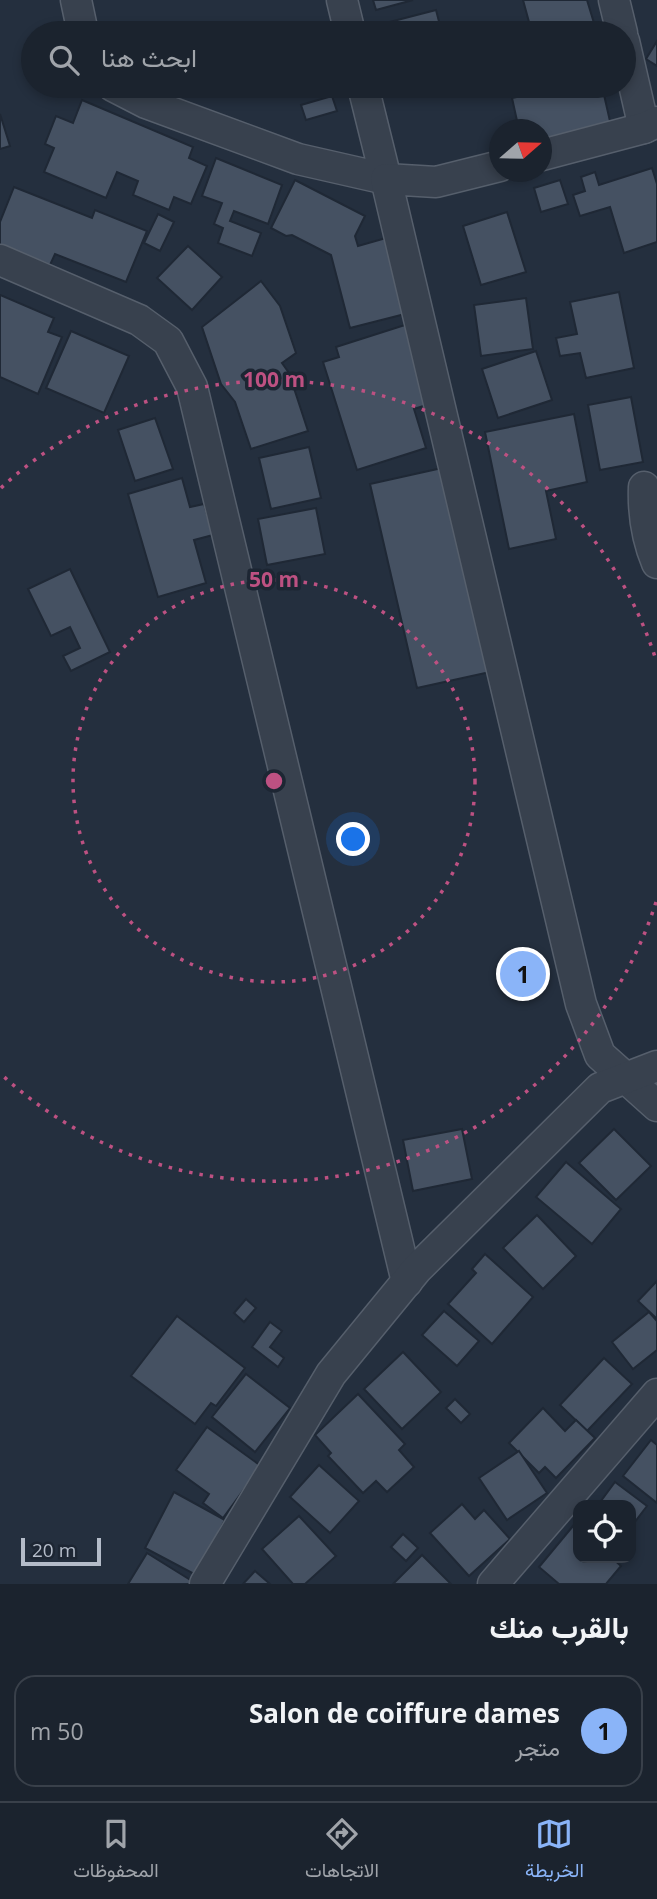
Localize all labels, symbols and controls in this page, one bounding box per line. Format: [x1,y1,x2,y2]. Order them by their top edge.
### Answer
search box [21,21,636,98]
text: ابحث هنا [101,39,197,75]
icon: search [45,41,83,79]
north arrow [489,119,552,182]
text: 100 m [243,365,305,393]
text: 50 m [249,565,299,593]
centre of rings [262,769,286,793]
your location [336,822,370,856]
pin: 1 [500,948,546,1000]
map controls [573,1500,636,1563]
button: locate [573,1500,636,1563]
scale bar [21,1535,102,1567]
text: 20 m [32,1537,76,1563]
text: بالقرب منك [489,1606,629,1647]
text: Salon de coiffure dames [249,1695,560,1731]
text: 50 m [30,1715,84,1747]
text: 1 [597,1715,611,1747]
text: متجر [515,1731,560,1763]
tab: المحفوظات [73,1815,159,1887]
tab: الاتجاهات [305,1815,379,1887]
tab: الخريطة [525,1815,584,1887]

